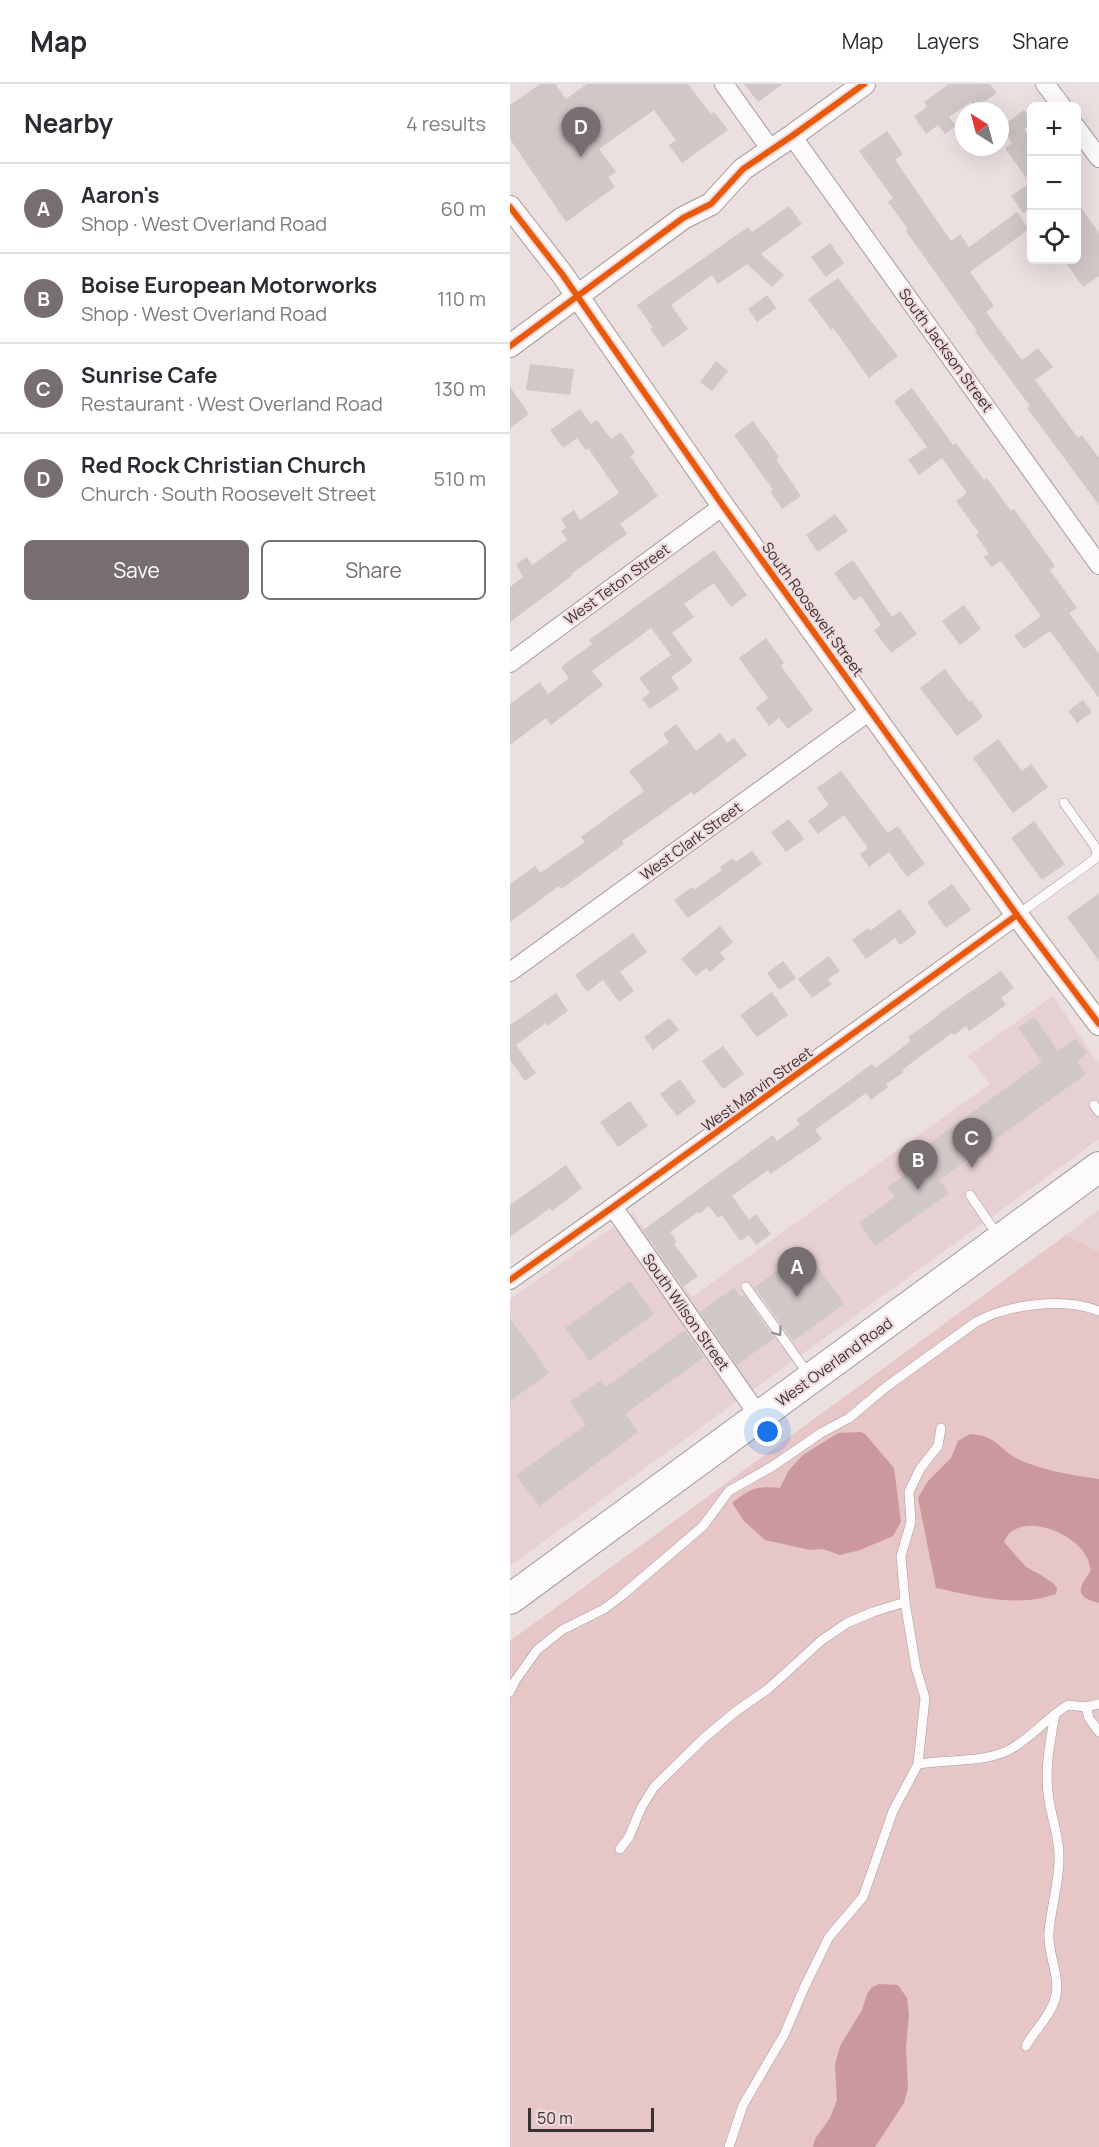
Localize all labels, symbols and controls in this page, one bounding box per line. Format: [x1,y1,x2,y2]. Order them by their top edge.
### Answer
text: Map [30,22,87,60]
text: Map [842,27,883,55]
text: Layers [916,27,979,55]
text: Share [1012,27,1069,55]
north arrow [955,102,1009,156]
map controls [1027,102,1081,264]
button: + [1027,102,1081,156]
text: Nearby [24,105,113,141]
pin: D [562,107,600,157]
text: 4 results [406,110,486,137]
button: − [1027,156,1081,210]
text: Aaron's [81,180,159,210]
text: A [37,195,50,222]
text: 60 m [440,195,486,222]
text: Shop · West Overland Road [81,210,327,237]
button: locate [1027,210,1081,264]
text: Boise European Motorworks [81,270,377,300]
street label: South Jackson Street [894,284,998,416]
text: B [37,285,50,312]
text: 110 m [437,285,486,312]
text: Shop · West Overland Road [81,300,327,327]
text: Sunrise Cafe [81,360,218,390]
text: C [36,375,51,402]
text: 130 m [434,375,486,402]
text: Restaurant · West Overland Road [81,390,383,417]
text: Red Rock Christian Church [81,450,366,480]
text: D [36,465,51,492]
text: 510 m [433,465,486,492]
text: Church · South Roosevelt Street [81,480,376,507]
street label: South Roosevelt Street [757,538,869,680]
street label: West Teton Street [560,539,674,629]
button: Save [24,540,249,600]
button: Share [261,540,486,600]
street label: West Clark Street [636,797,746,885]
street label: West Marvin Street [697,1042,817,1136]
pin: C [952,1118,992,1168]
pin: B [898,1140,938,1190]
pin: A [778,1248,816,1297]
street label: South Wilson Street [638,1249,734,1375]
street label: West Overland Road [771,1313,897,1411]
one-way arrow [771,1326,782,1337]
your location [753,1417,782,1446]
scale bar [528,2105,654,2132]
text: 50 m [537,2107,573,2129]

